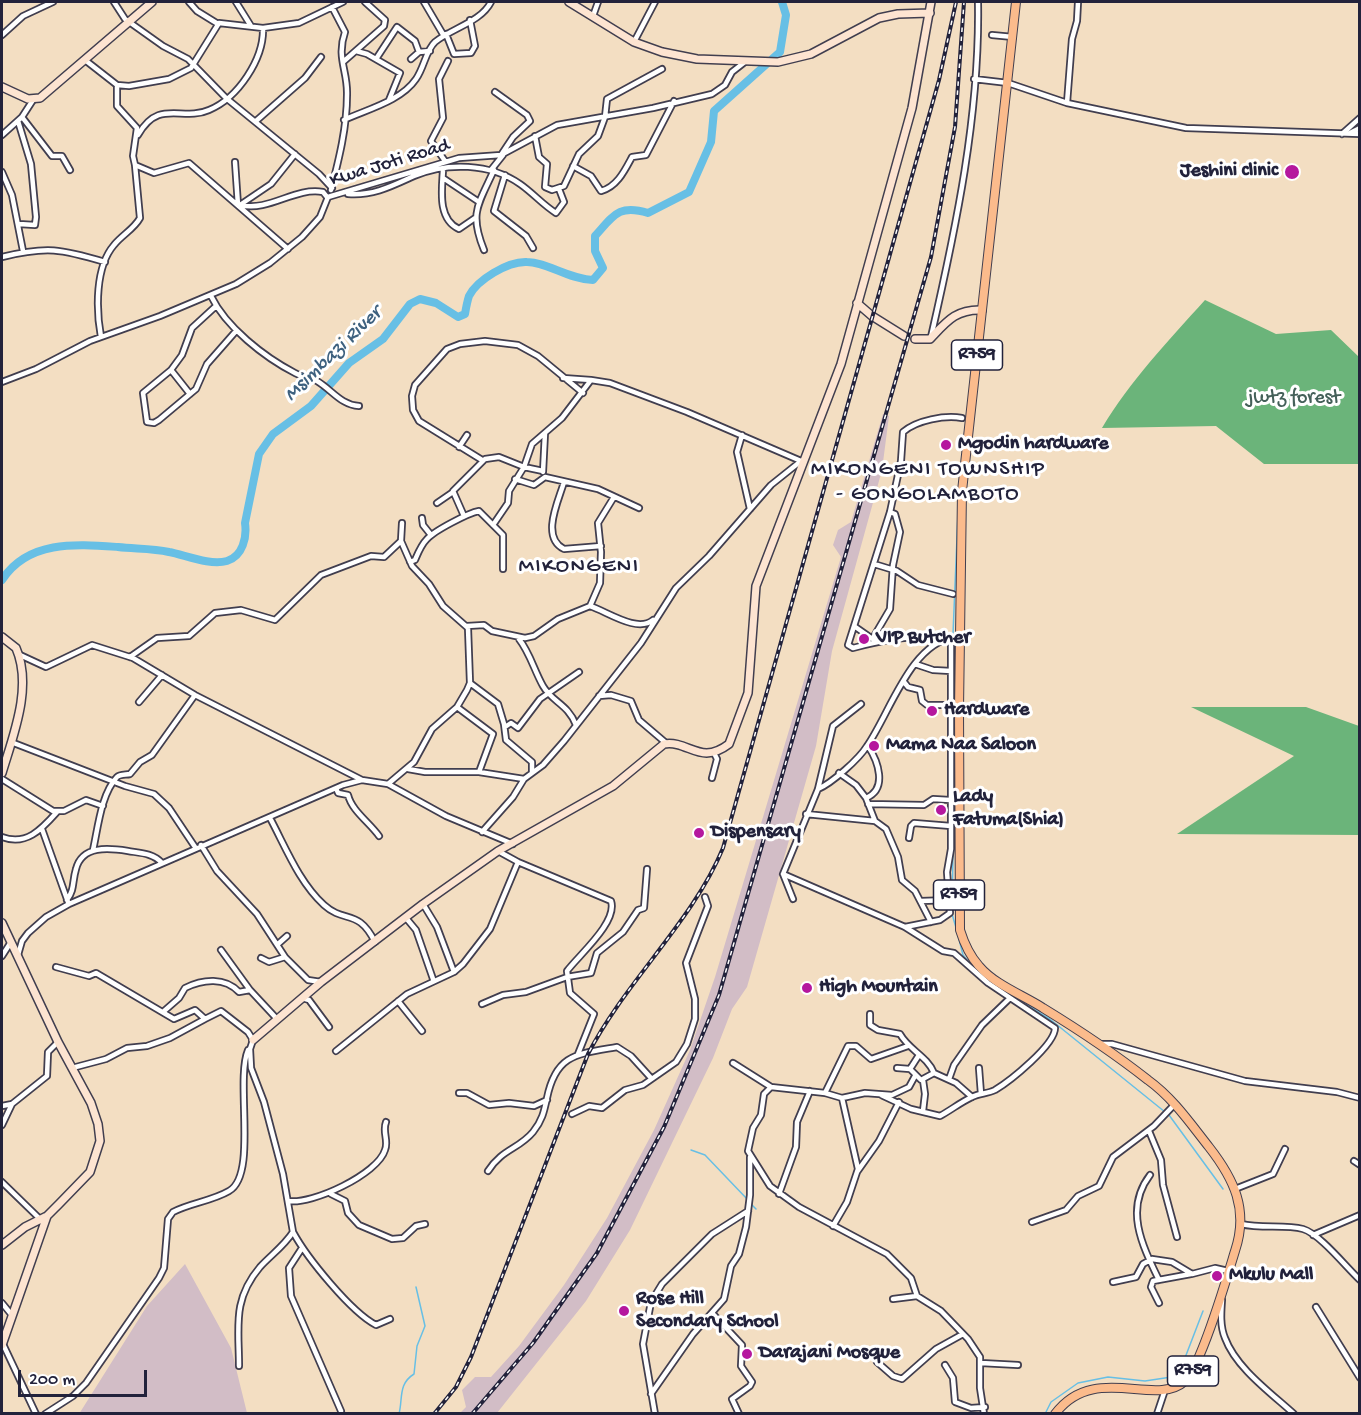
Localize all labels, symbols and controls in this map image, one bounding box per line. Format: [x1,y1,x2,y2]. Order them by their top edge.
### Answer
street label: Kwa Joti Road [327,134,453,194]
place label: Jeshini clinic [1180,160,1278,184]
marker: Jeshini clinic [1283,163,1301,181]
water label: Msimbazi River [280,302,388,408]
road number: R759 [952,340,1002,370]
park label: jwtz forest [1248,387,1340,411]
place label: Mgodin hardware [958,433,1109,457]
marker: Mgodin hardware [939,438,953,452]
district label: MIKONGENI TOWNSHIP - GONGOLAMBOTO [811,458,1045,510]
district label: MIKONGENI [518,555,640,581]
place label: VIP Butcher [876,627,970,651]
marker: VIP Butcher [857,632,871,646]
place label: Hardware [944,699,1029,723]
marker: Hardware [925,704,939,718]
place label: Mama Naa Saloon [886,734,1036,758]
marker: Mama Naa Saloon [867,739,881,753]
place label: Lady Fatuma(Shia) [953,786,1064,833]
marker: Lady Fatuma(Shia) [934,803,948,817]
place label: Dispensary [711,821,801,845]
marker: Dispensary [692,826,706,840]
road number: R759 [934,880,984,910]
place label: High Mountain [819,976,938,1000]
marker: High Mountain [800,981,814,995]
place label: Mkulu Mall [1229,1264,1313,1288]
marker: Mkulu Mall [1210,1269,1224,1283]
place label: Rose Hill Secondary School [636,1288,779,1335]
marker: Rose Hill Secondary School [617,1304,631,1318]
place label: Darajani Mosque [759,1342,900,1366]
marker: Darajani Mosque [740,1347,754,1361]
road number: R759 [1168,1356,1218,1386]
scale bar [21,1358,150,1396]
text: 200 m [29,1370,75,1391]

